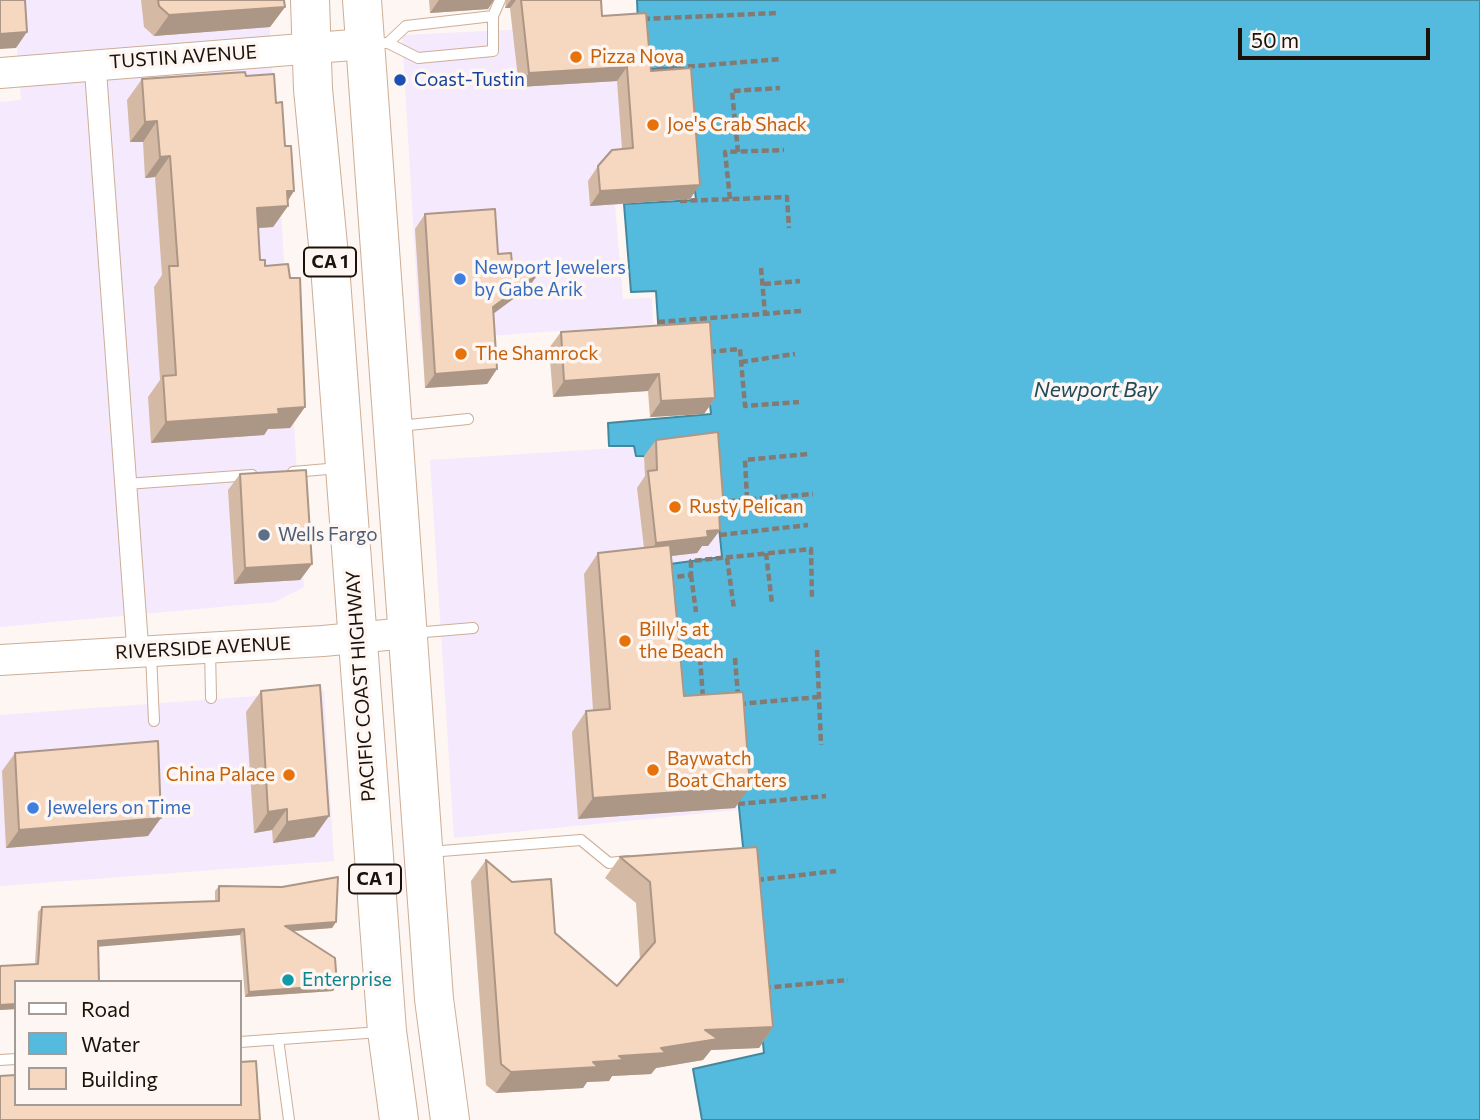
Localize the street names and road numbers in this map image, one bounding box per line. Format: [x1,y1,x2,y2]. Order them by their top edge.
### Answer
street label: TUSTIN AVENUE [108,40,258,74]
road number: CA 1 [304,248,356,276]
street label: PACIFIC COAST HIGHWAY [342,569,380,803]
street label: RIVERSIDE AVENUE [115,632,291,664]
road number: CA 1 [349,864,401,894]

